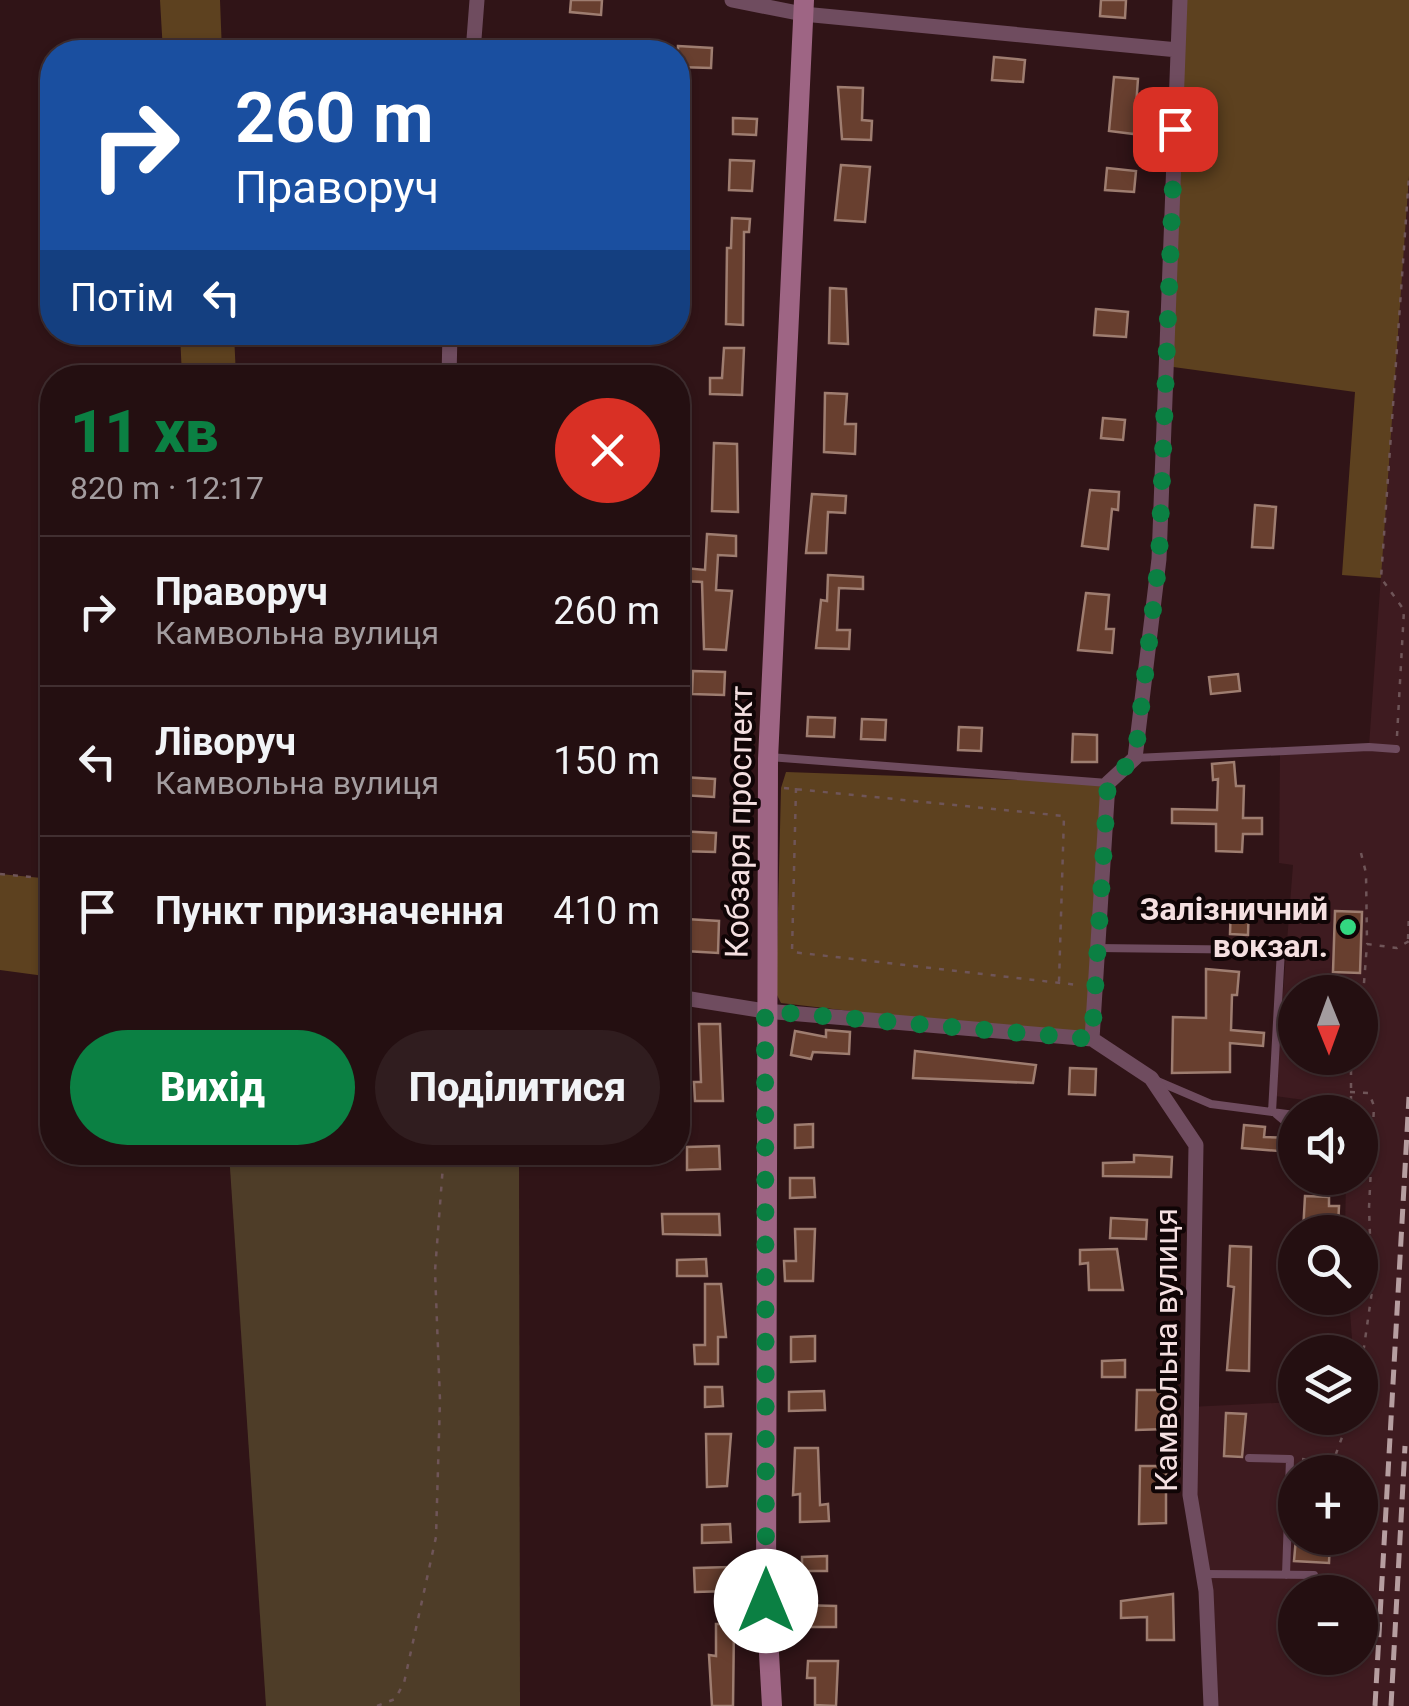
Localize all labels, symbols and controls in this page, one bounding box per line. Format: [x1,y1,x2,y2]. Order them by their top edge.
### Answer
text: 260 m [235,77,434,159]
icon: right [70,80,200,210]
pin [1133,87,1218,172]
icon: arrive [1148,102,1203,157]
text: Праворуч [235,161,439,214]
icon: left [194,270,249,325]
text: Потім [70,276,174,320]
text: 11 хв [70,396,219,467]
button: close [555,398,660,503]
text: 820 m · 12:17 [70,469,264,507]
text: Праворуч [155,570,328,614]
icon: right [70,584,125,639]
text: 260 m [553,589,660,633]
text: Камвольна вулиця [155,614,439,652]
street label: Кобзаря проспект [718,685,760,959]
text: Ліворуч [155,720,296,764]
icon: left [70,734,125,789]
text: 150 m [553,739,660,783]
text: Камвольна вулиця [155,764,439,802]
icon: arrive [70,884,125,939]
text: Пункт призначення [155,889,504,933]
text: 410 m [553,889,660,933]
place label: Залізничний вокзал. [1140,890,1328,965]
marker: Залізничний вокзал. [1337,916,1359,938]
north arrow [1278,975,1378,1075]
map controls [1278,975,1378,1675]
button: Вихід [70,1030,355,1145]
button: Поділитися [375,1030,660,1145]
button: sound [1278,1095,1378,1195]
street label: Камвольна вулиця [1147,1208,1185,1492]
button: search [1278,1215,1378,1315]
button: layers [1278,1335,1378,1435]
button: + [1278,1455,1378,1555]
position arrow [714,1549,818,1653]
button: − [1278,1575,1378,1675]

